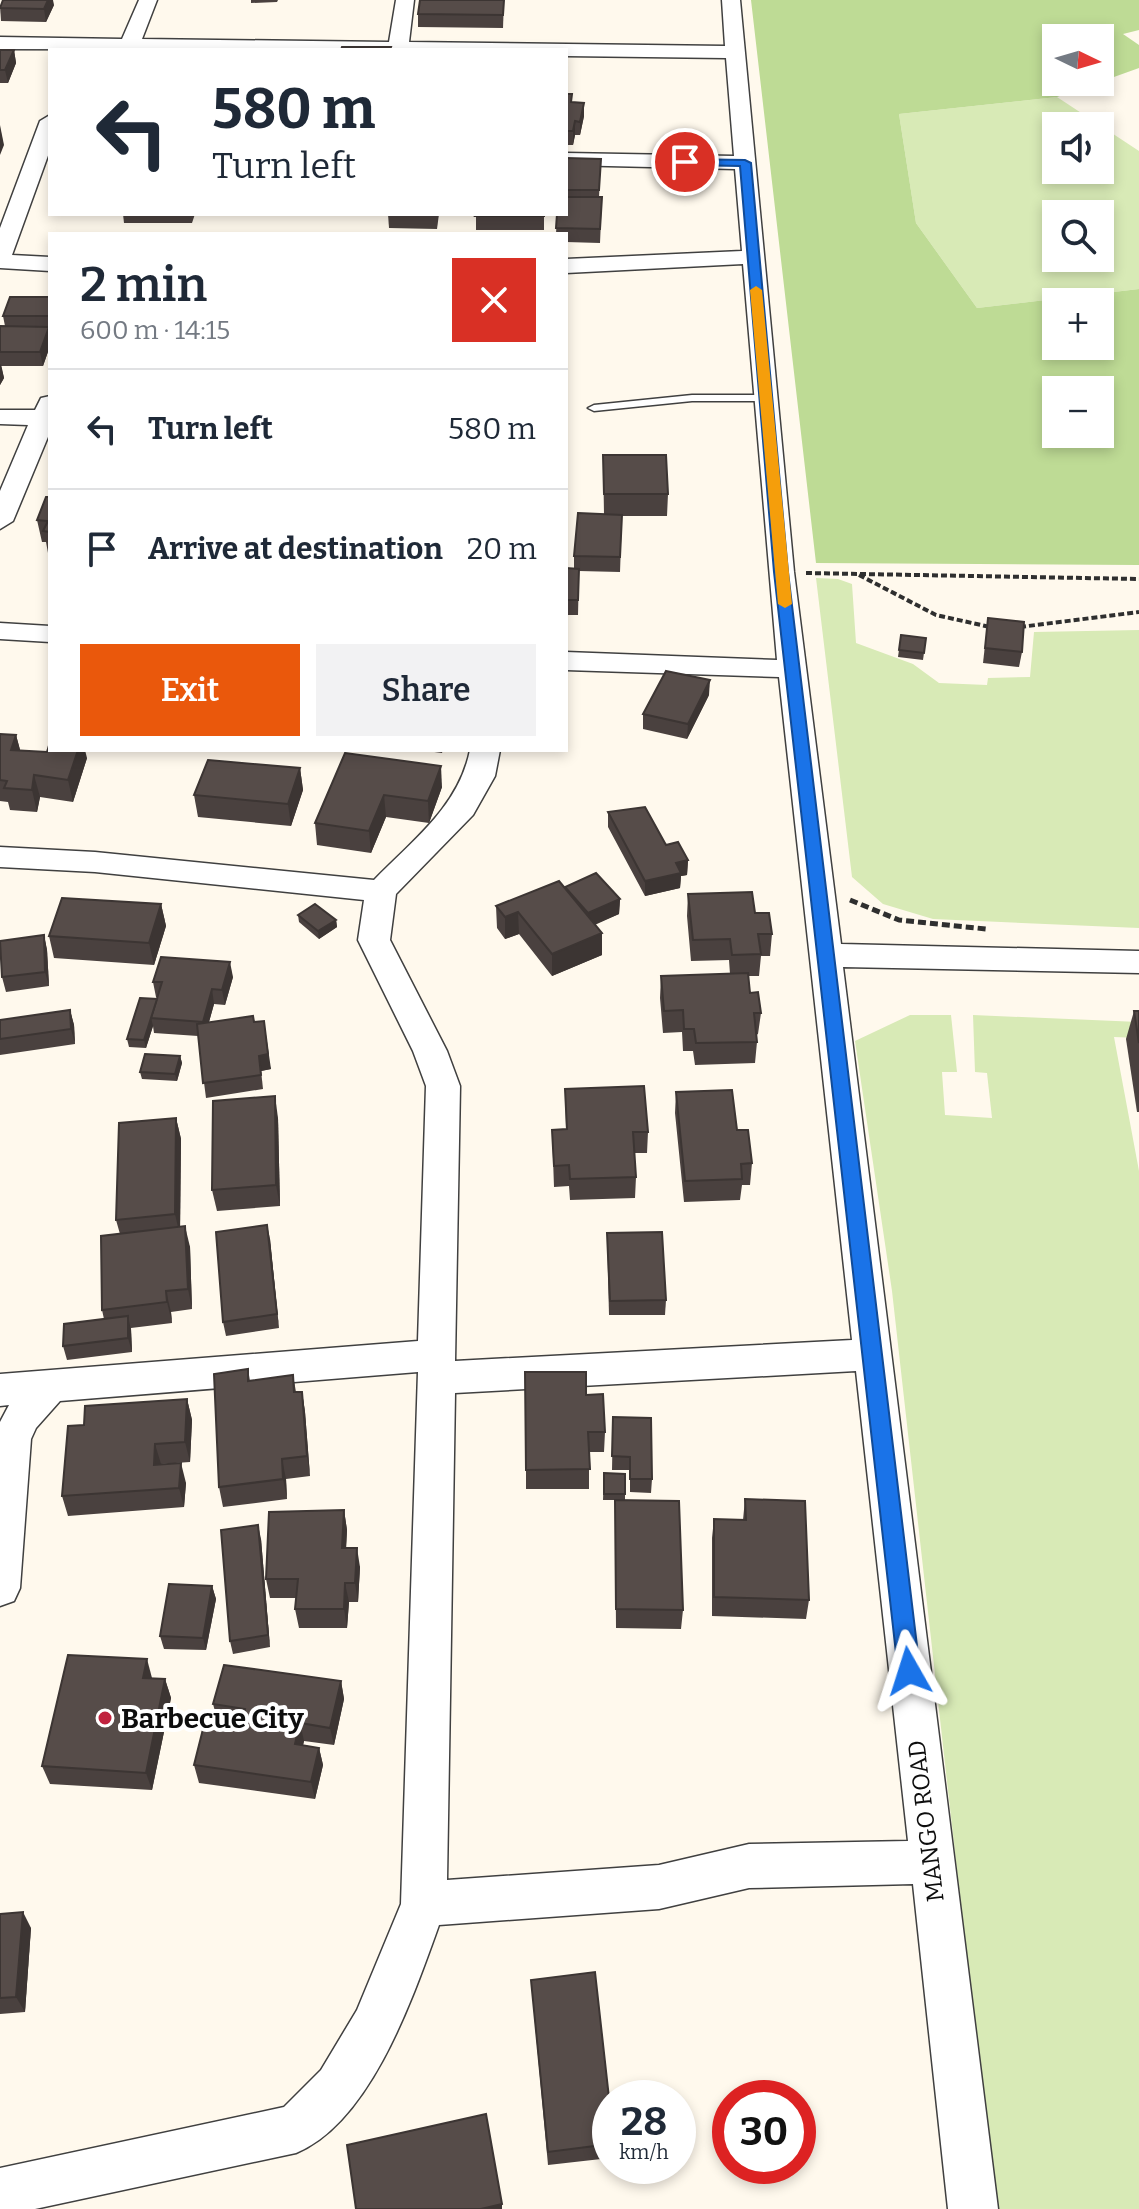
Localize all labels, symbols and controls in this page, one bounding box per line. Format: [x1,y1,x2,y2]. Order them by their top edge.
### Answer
north arrow [1042,24,1114,96]
map controls [1042,24,1114,448]
text: 580 m [212,76,375,143]
icon: left [80,80,184,184]
button: sound [1042,112,1114,184]
pin [651,128,719,196]
icon: arrive [663,140,707,184]
text: Turn left [212,144,356,188]
button: search [1042,200,1114,272]
text: 2 min [80,256,207,314]
button: close [452,258,536,342]
button: + [1042,288,1114,360]
text: 600 m · 14:15 [80,315,230,346]
button: − [1042,376,1114,448]
icon: left [80,407,124,451]
text: Turn left [148,411,273,447]
text: 580 m [448,411,536,447]
icon: arrive [80,527,124,571]
text: Arrive at destination [148,531,443,567]
text: 20 m [467,531,537,567]
button: Exit [80,644,300,736]
button: Share [316,644,536,736]
position arrow [867,1629,951,1713]
place label: Barbecue City [121,1702,304,1735]
marker: Barbecue City [96,1709,114,1727]
street label: MANGO ROAD [902,1739,950,1903]
speed limit sign: 30 [712,2080,816,2184]
text: 28 [621,2098,667,2146]
text: km/h [619,2140,669,2164]

